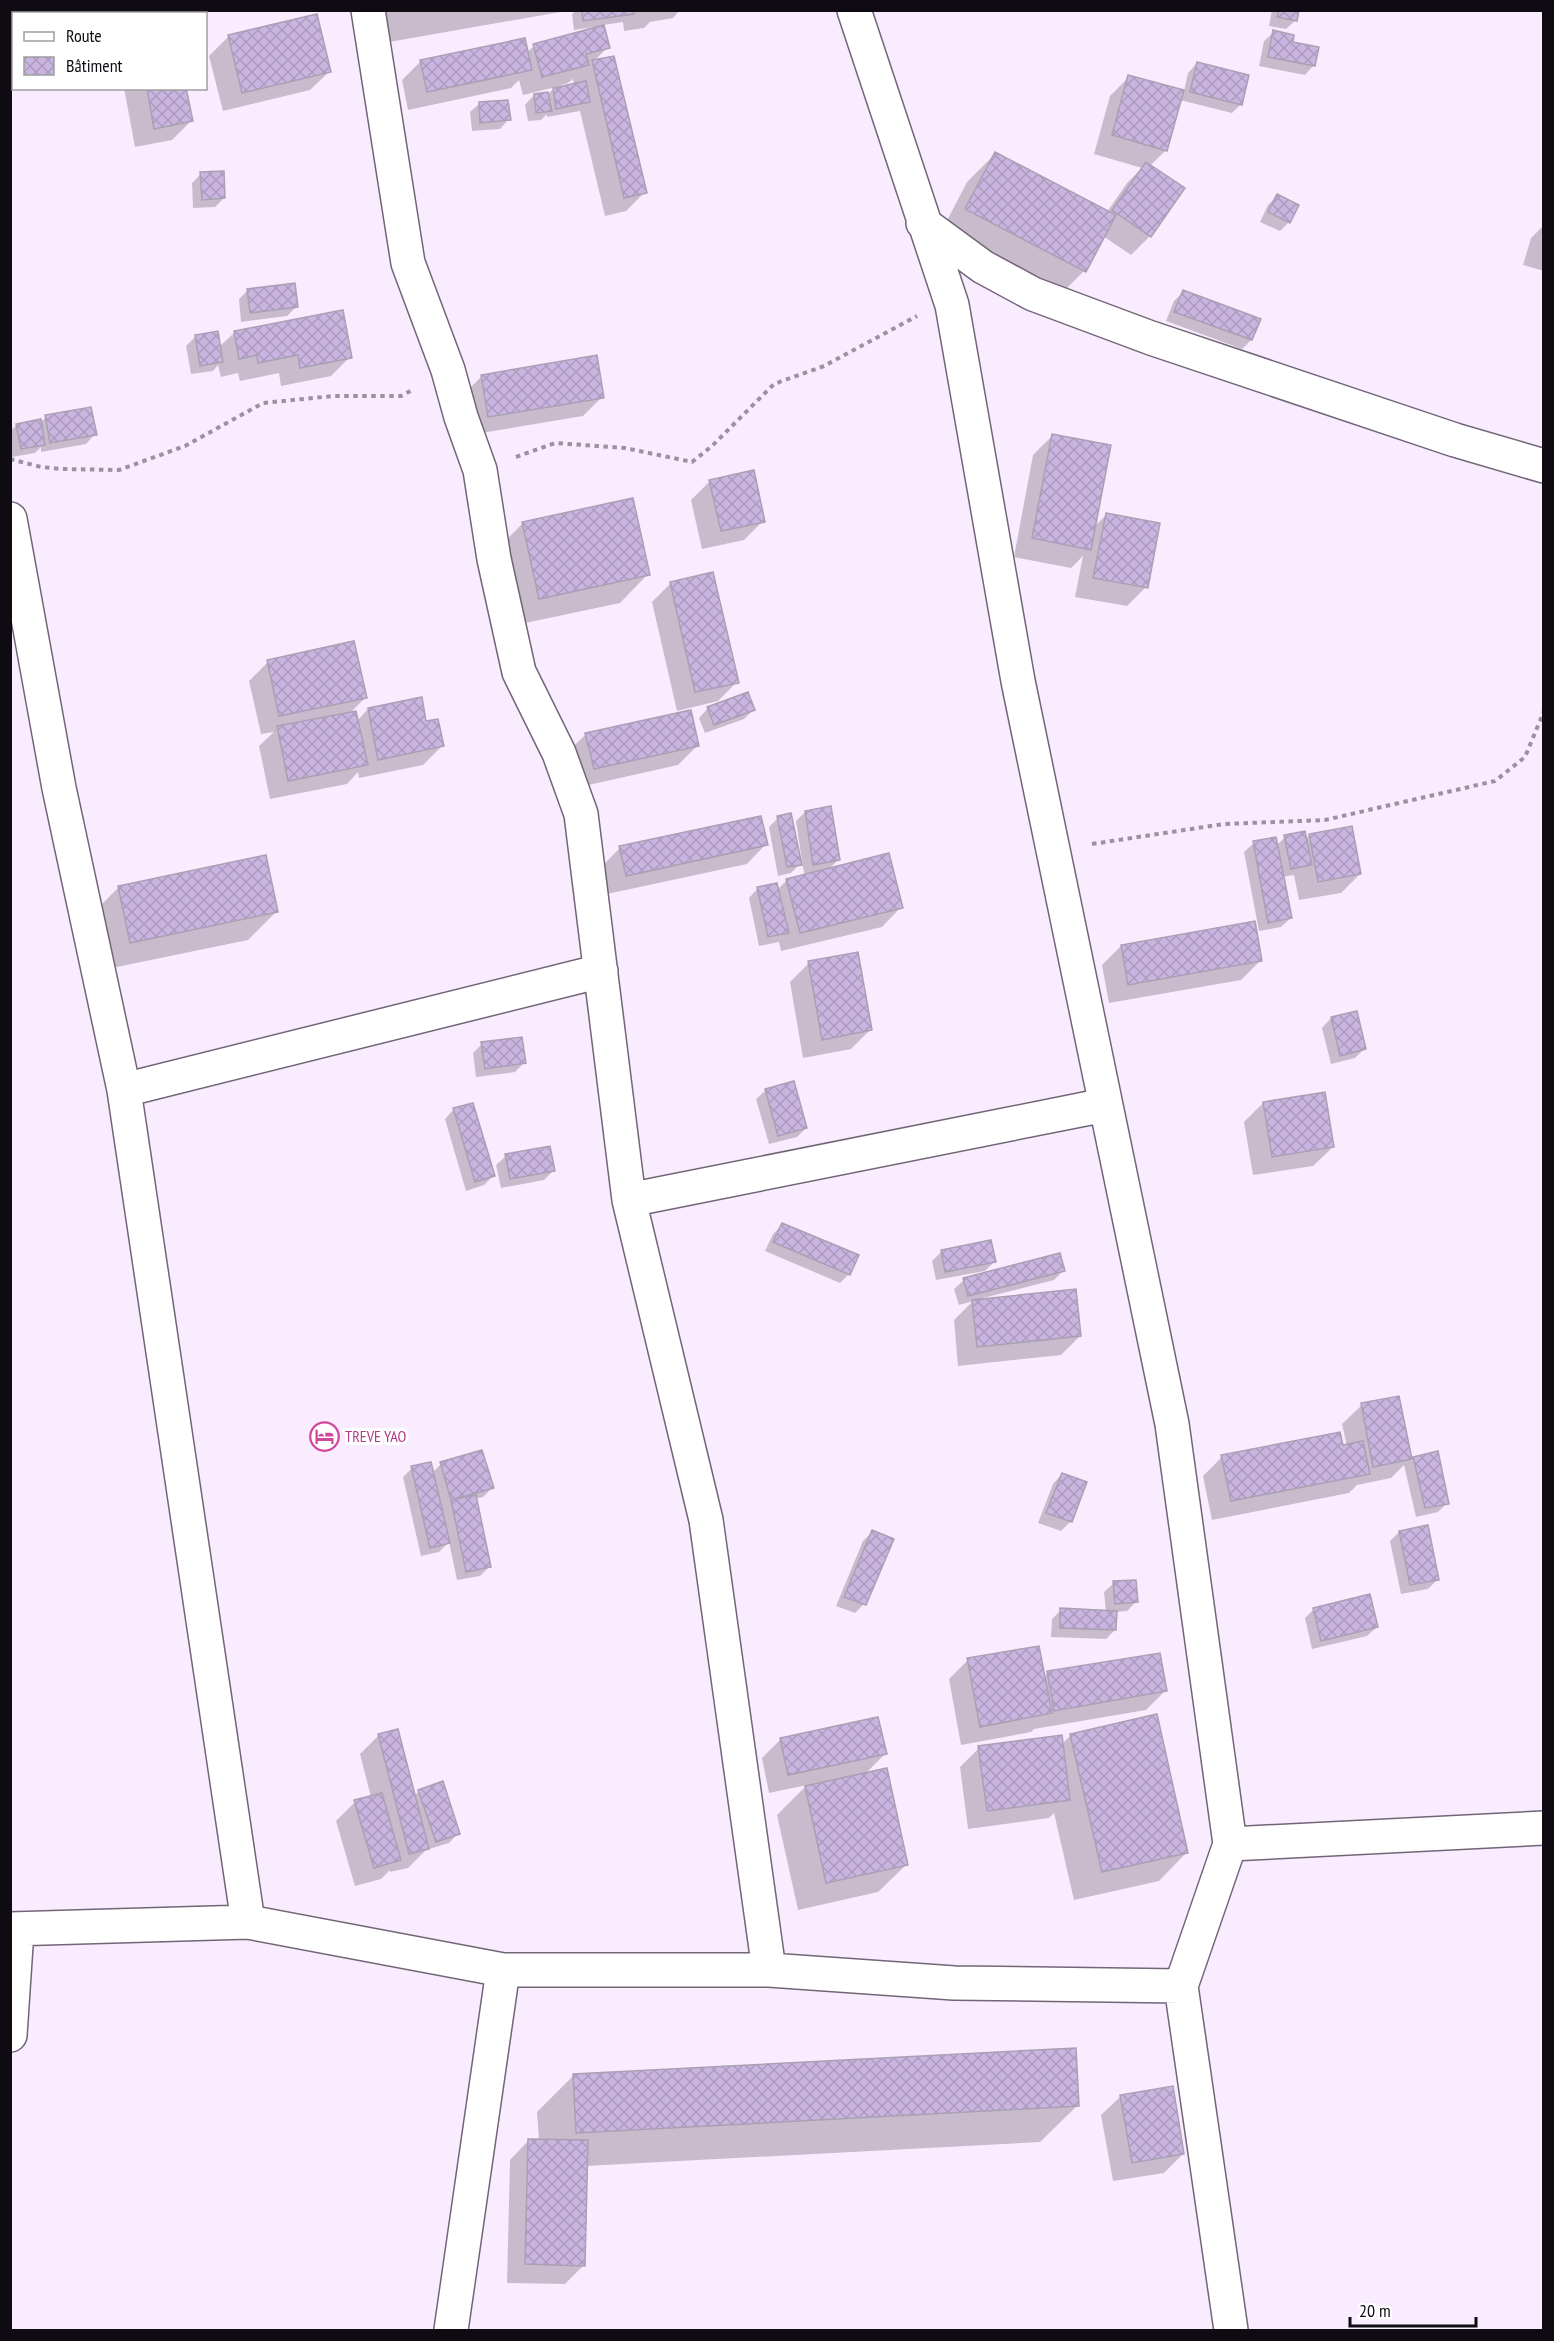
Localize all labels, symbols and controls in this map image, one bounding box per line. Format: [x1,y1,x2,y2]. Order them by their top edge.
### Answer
legend [12,12,207,90]
text: Route [66,24,102,47]
text: Bâtiment [66,54,123,77]
hotel icon: TREVE YAO [308,1420,340,1452]
place label: TREVE YAO [345,1426,407,1446]
scale bar [1350,2290,1476,2328]
text: 20 m [1359,2299,1391,2322]

